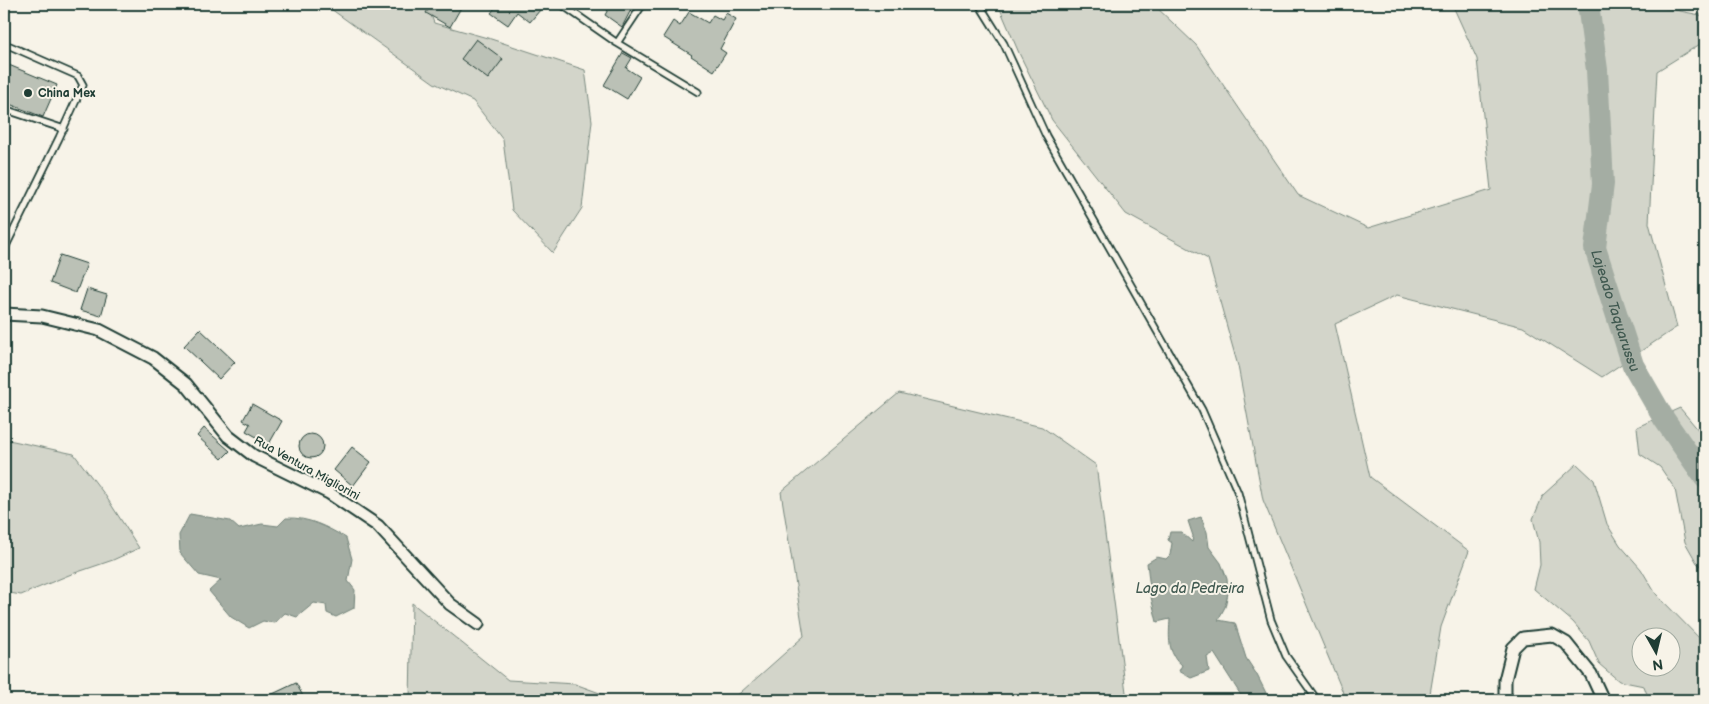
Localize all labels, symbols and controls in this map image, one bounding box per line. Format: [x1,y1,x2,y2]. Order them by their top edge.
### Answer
place label: China Mex [38,86,96,101]
marker: China Mex [22,87,34,99]
water label: Lajeado Taquarussu [1587,247,1643,375]
street label: Rua Ventura Migliorini [251,433,363,504]
water label: Lago da Pedreira [1136,580,1244,597]
north arrow [1632,626,1682,676]
text: N [1651,655,1664,674]

